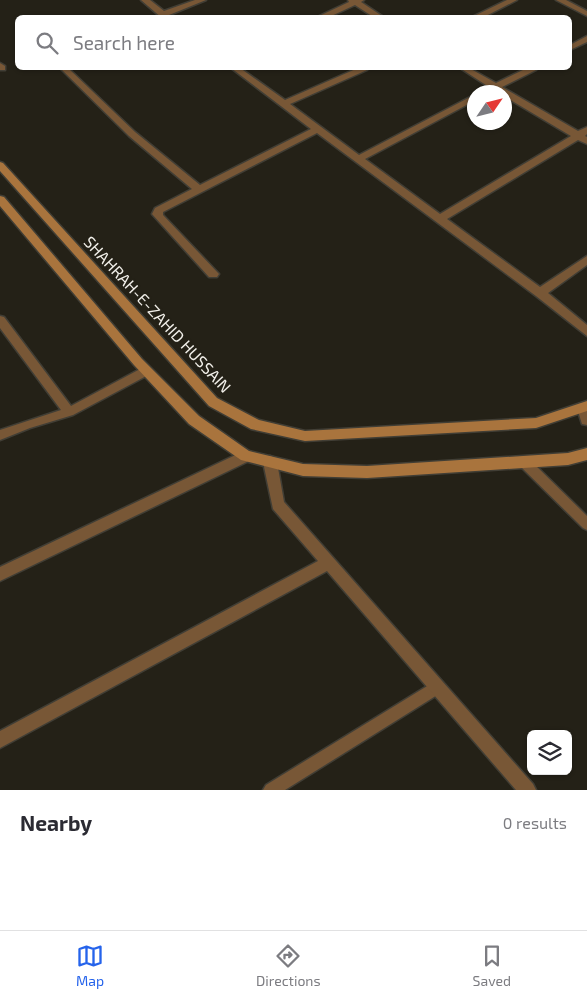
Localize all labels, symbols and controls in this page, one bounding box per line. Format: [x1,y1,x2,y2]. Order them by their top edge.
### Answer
search box [15,15,572,70]
icon: search [33,29,61,57]
text: Search here [73,31,175,54]
north arrow [467,85,512,130]
street label: SHAHRAH-E-ZAHID HUSSAIN [81,232,235,396]
map controls [527,730,572,775]
button: layers [527,730,572,775]
text: Nearby [20,810,92,835]
text: 0 results [503,813,567,832]
tab: Map [76,942,104,989]
tab: Directions [256,942,321,989]
tab: Saved [473,942,511,989]

